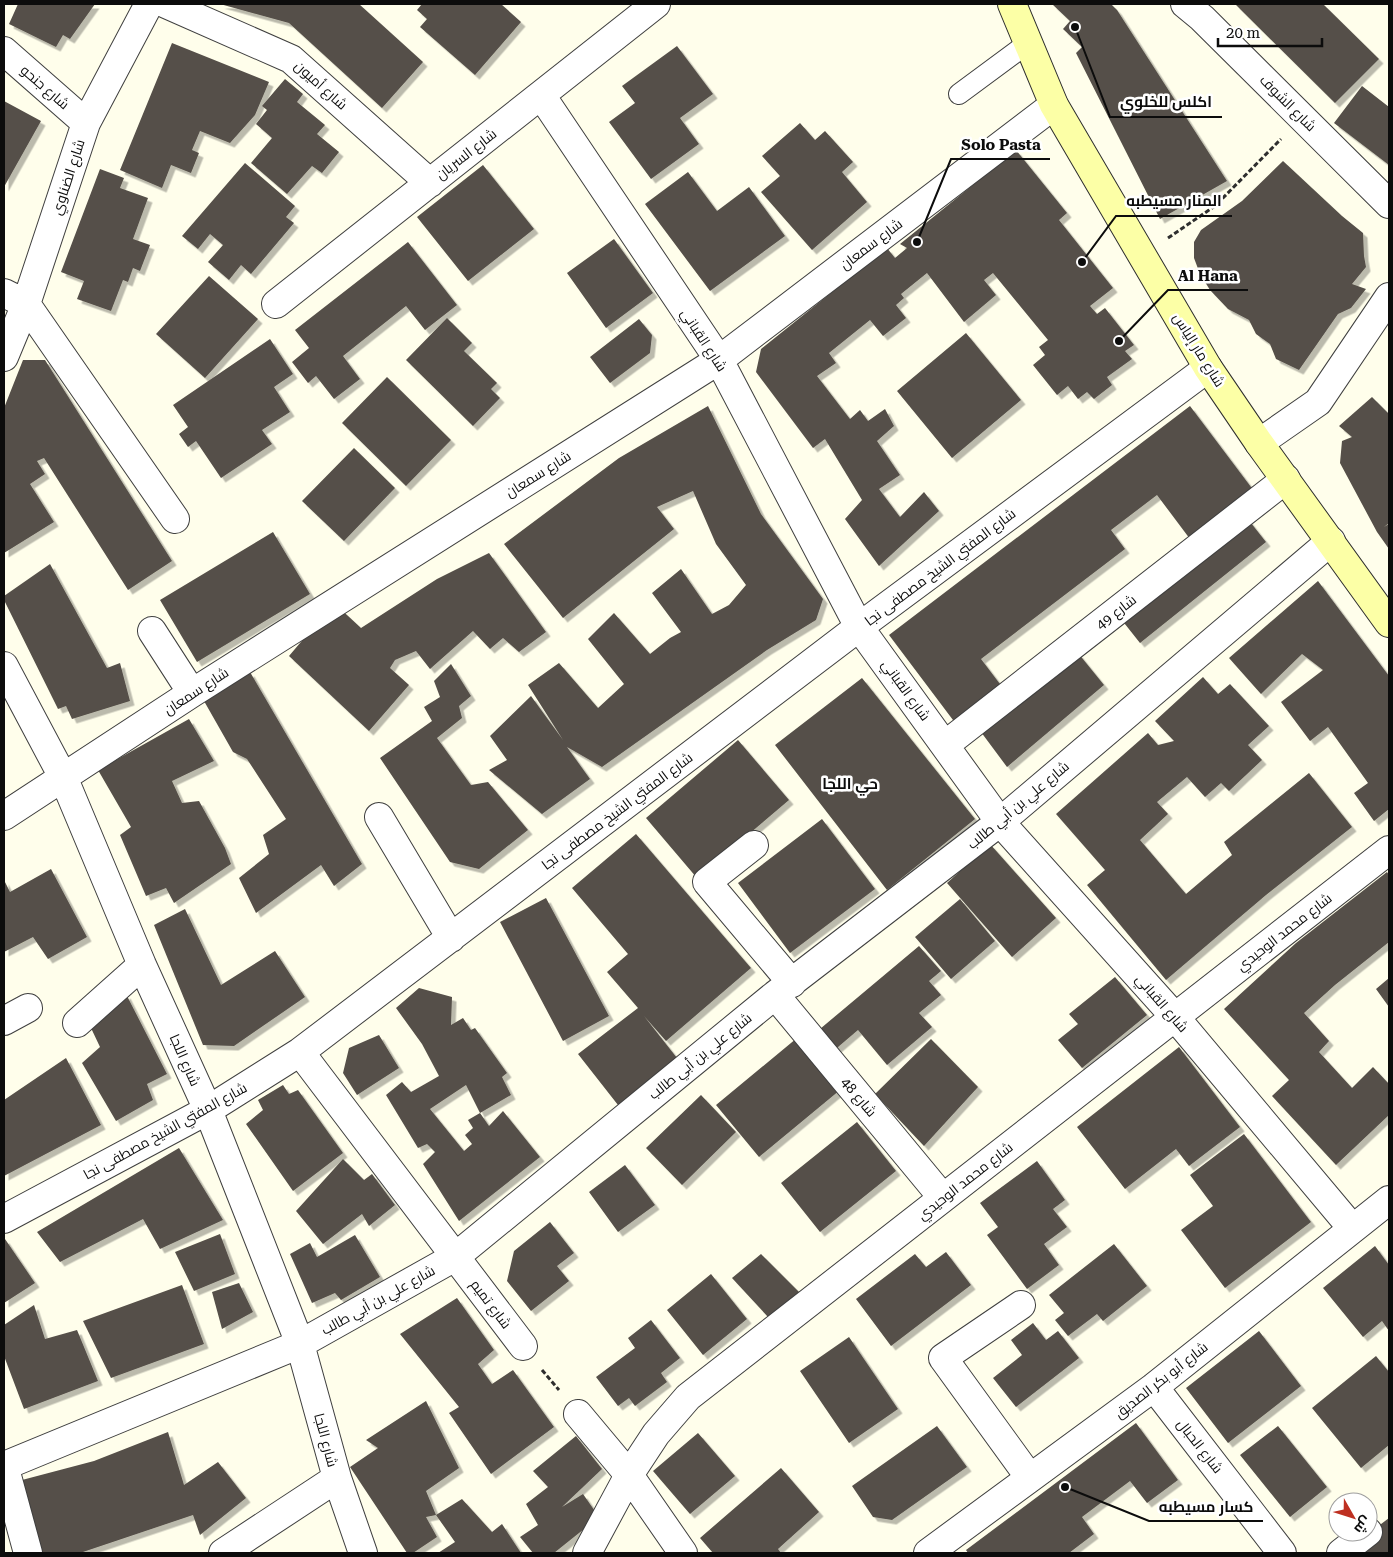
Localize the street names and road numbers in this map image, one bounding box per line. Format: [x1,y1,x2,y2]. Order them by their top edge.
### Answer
street label: شارع أميون [291,57,351,113]
street label: شارع جنحو [17,62,73,113]
street label: شارع الشوف [1256,72,1319,135]
street label: شارع السريان [432,125,500,183]
street label: شارع الضناوي [48,137,92,218]
street label: شارع سمعان [837,215,906,273]
street label: شارع القباني [674,306,730,377]
street label: شارع مار إلياس [1169,310,1228,390]
street label: شارع سمعان [502,448,574,501]
street label: شارع المفتي الشيخ مصطفى نجا [862,505,1021,632]
street label: شارع 49 [1093,591,1140,633]
street label: شارع القباني [875,656,934,726]
street label: شارع سمعان [161,664,232,719]
street label: شارع المفتي الشيخ مصطفى نجا [539,749,698,876]
street label: شارع علي بن أبي طالب [963,757,1075,855]
street label: شارع محمد الوحيدي [1233,890,1337,977]
street label: شارع القباني [1129,971,1192,1038]
street label: شارع علي بن أبي طالب [645,1009,757,1105]
street label: شارع اللجا [166,1032,204,1089]
street label: شارع 48 [837,1074,880,1121]
street label: شارع المفتي الشيخ مصطفى نجا [80,1079,251,1186]
street label: شارع محمد الوحيدي [914,1139,1018,1226]
street label: شارع علي بن أبي طالب [318,1261,440,1341]
street label: شارع تميم [466,1276,515,1333]
street label: شارع أبو بكر الصديق [1111,1338,1211,1422]
street label: شارع اللجا [310,1411,341,1469]
street label: شارع الحبال [1173,1416,1226,1477]

